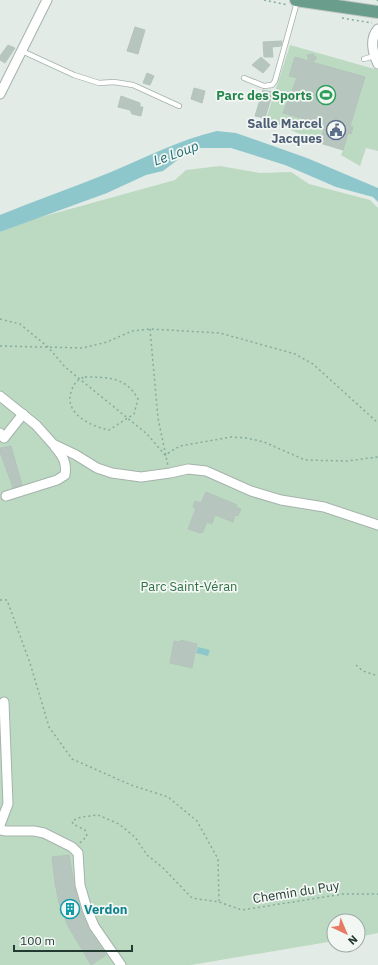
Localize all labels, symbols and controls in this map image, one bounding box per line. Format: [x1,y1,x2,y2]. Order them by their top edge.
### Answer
sports icon: Parc des Sports [315,84,337,106]
place label: Parc des Sports [216,87,312,104]
place label: Salle Marcel Jacques [247,115,322,147]
public building icon: Salle Marcel Jacques [325,119,347,141]
water label: Le Loup [151,136,201,170]
park label: Parc Saint-Véran [140,578,238,595]
street label: Chemin du Puy [252,877,341,907]
building icon: Verdon [59,898,81,920]
place label: Verdon [84,901,128,918]
north arrow [326,913,366,953]
scale bar [14,927,132,953]
text: N [345,932,361,948]
text: 100 m [20,933,55,948]

